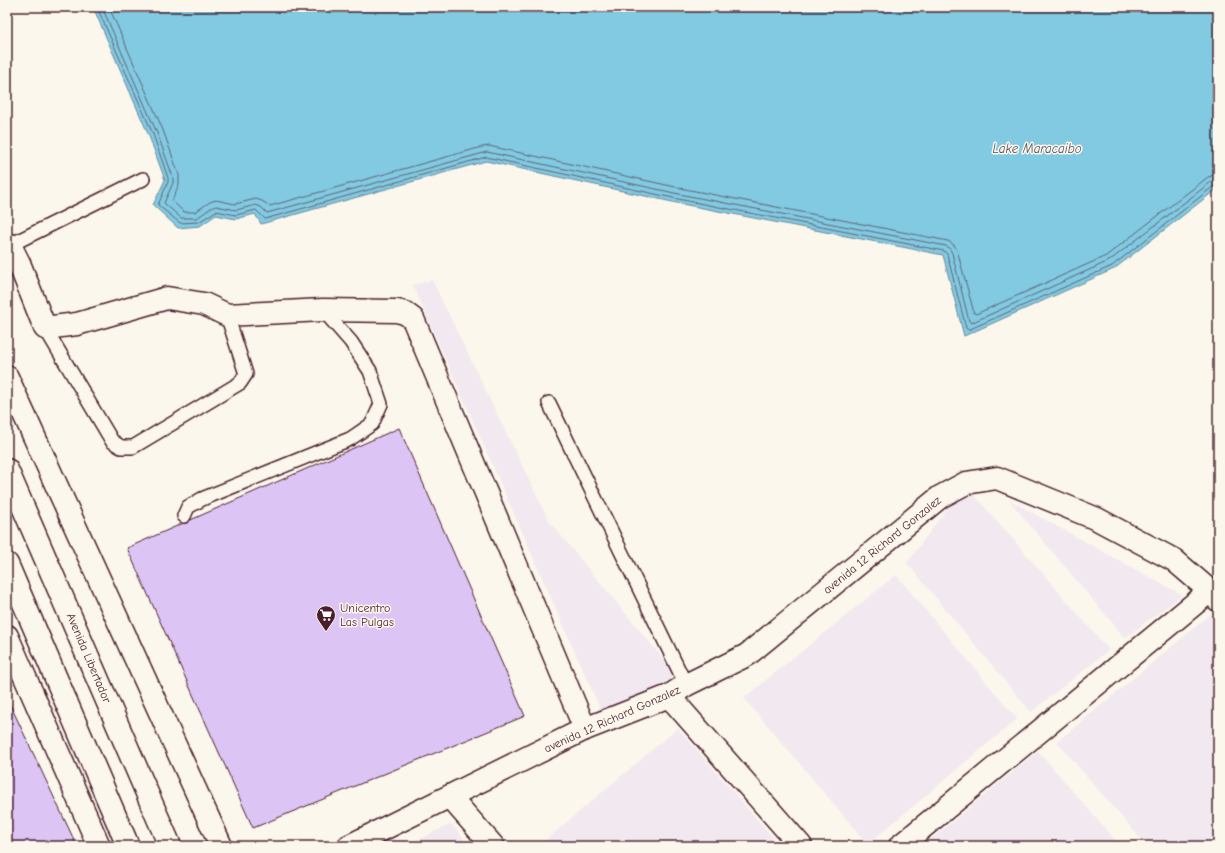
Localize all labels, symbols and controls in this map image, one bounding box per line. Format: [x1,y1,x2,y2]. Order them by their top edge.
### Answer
water label: Lake Maracaibo [992,141,1082,156]
street label: avenida 12 Richard Gonzalez [820,493,944,597]
place label: Unicentro Las Pulgas [340,601,394,629]
supermarket icon: Unicentro Las Pulgas [315,604,337,632]
street label: Avenida Libertador [64,611,114,705]
street label: avenida 12 Richard Gonzalez [542,682,683,755]

